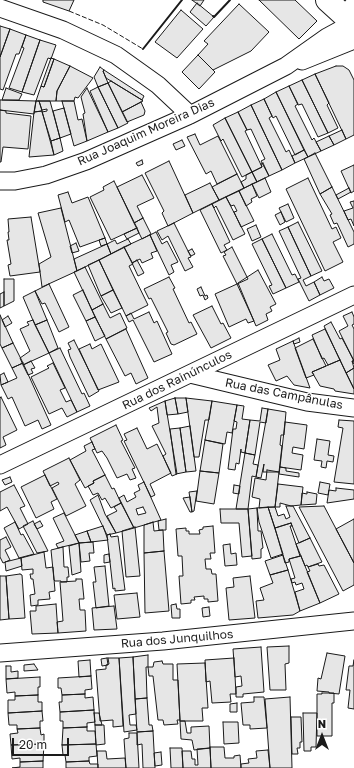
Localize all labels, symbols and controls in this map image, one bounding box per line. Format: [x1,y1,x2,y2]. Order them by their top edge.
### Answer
street label: Rua Joaquim Moreira Dias [75,95,217,169]
street label: Rua dos Rainúnculos [120,347,234,413]
street label: Rua das Campânulas [224,376,344,412]
street label: Rua dos Junquilhos [120,627,234,651]
north arrow [302,716,342,756]
text: N [318,717,326,730]
scale bar [14,730,71,756]
text: 20 m [19,737,47,752]

